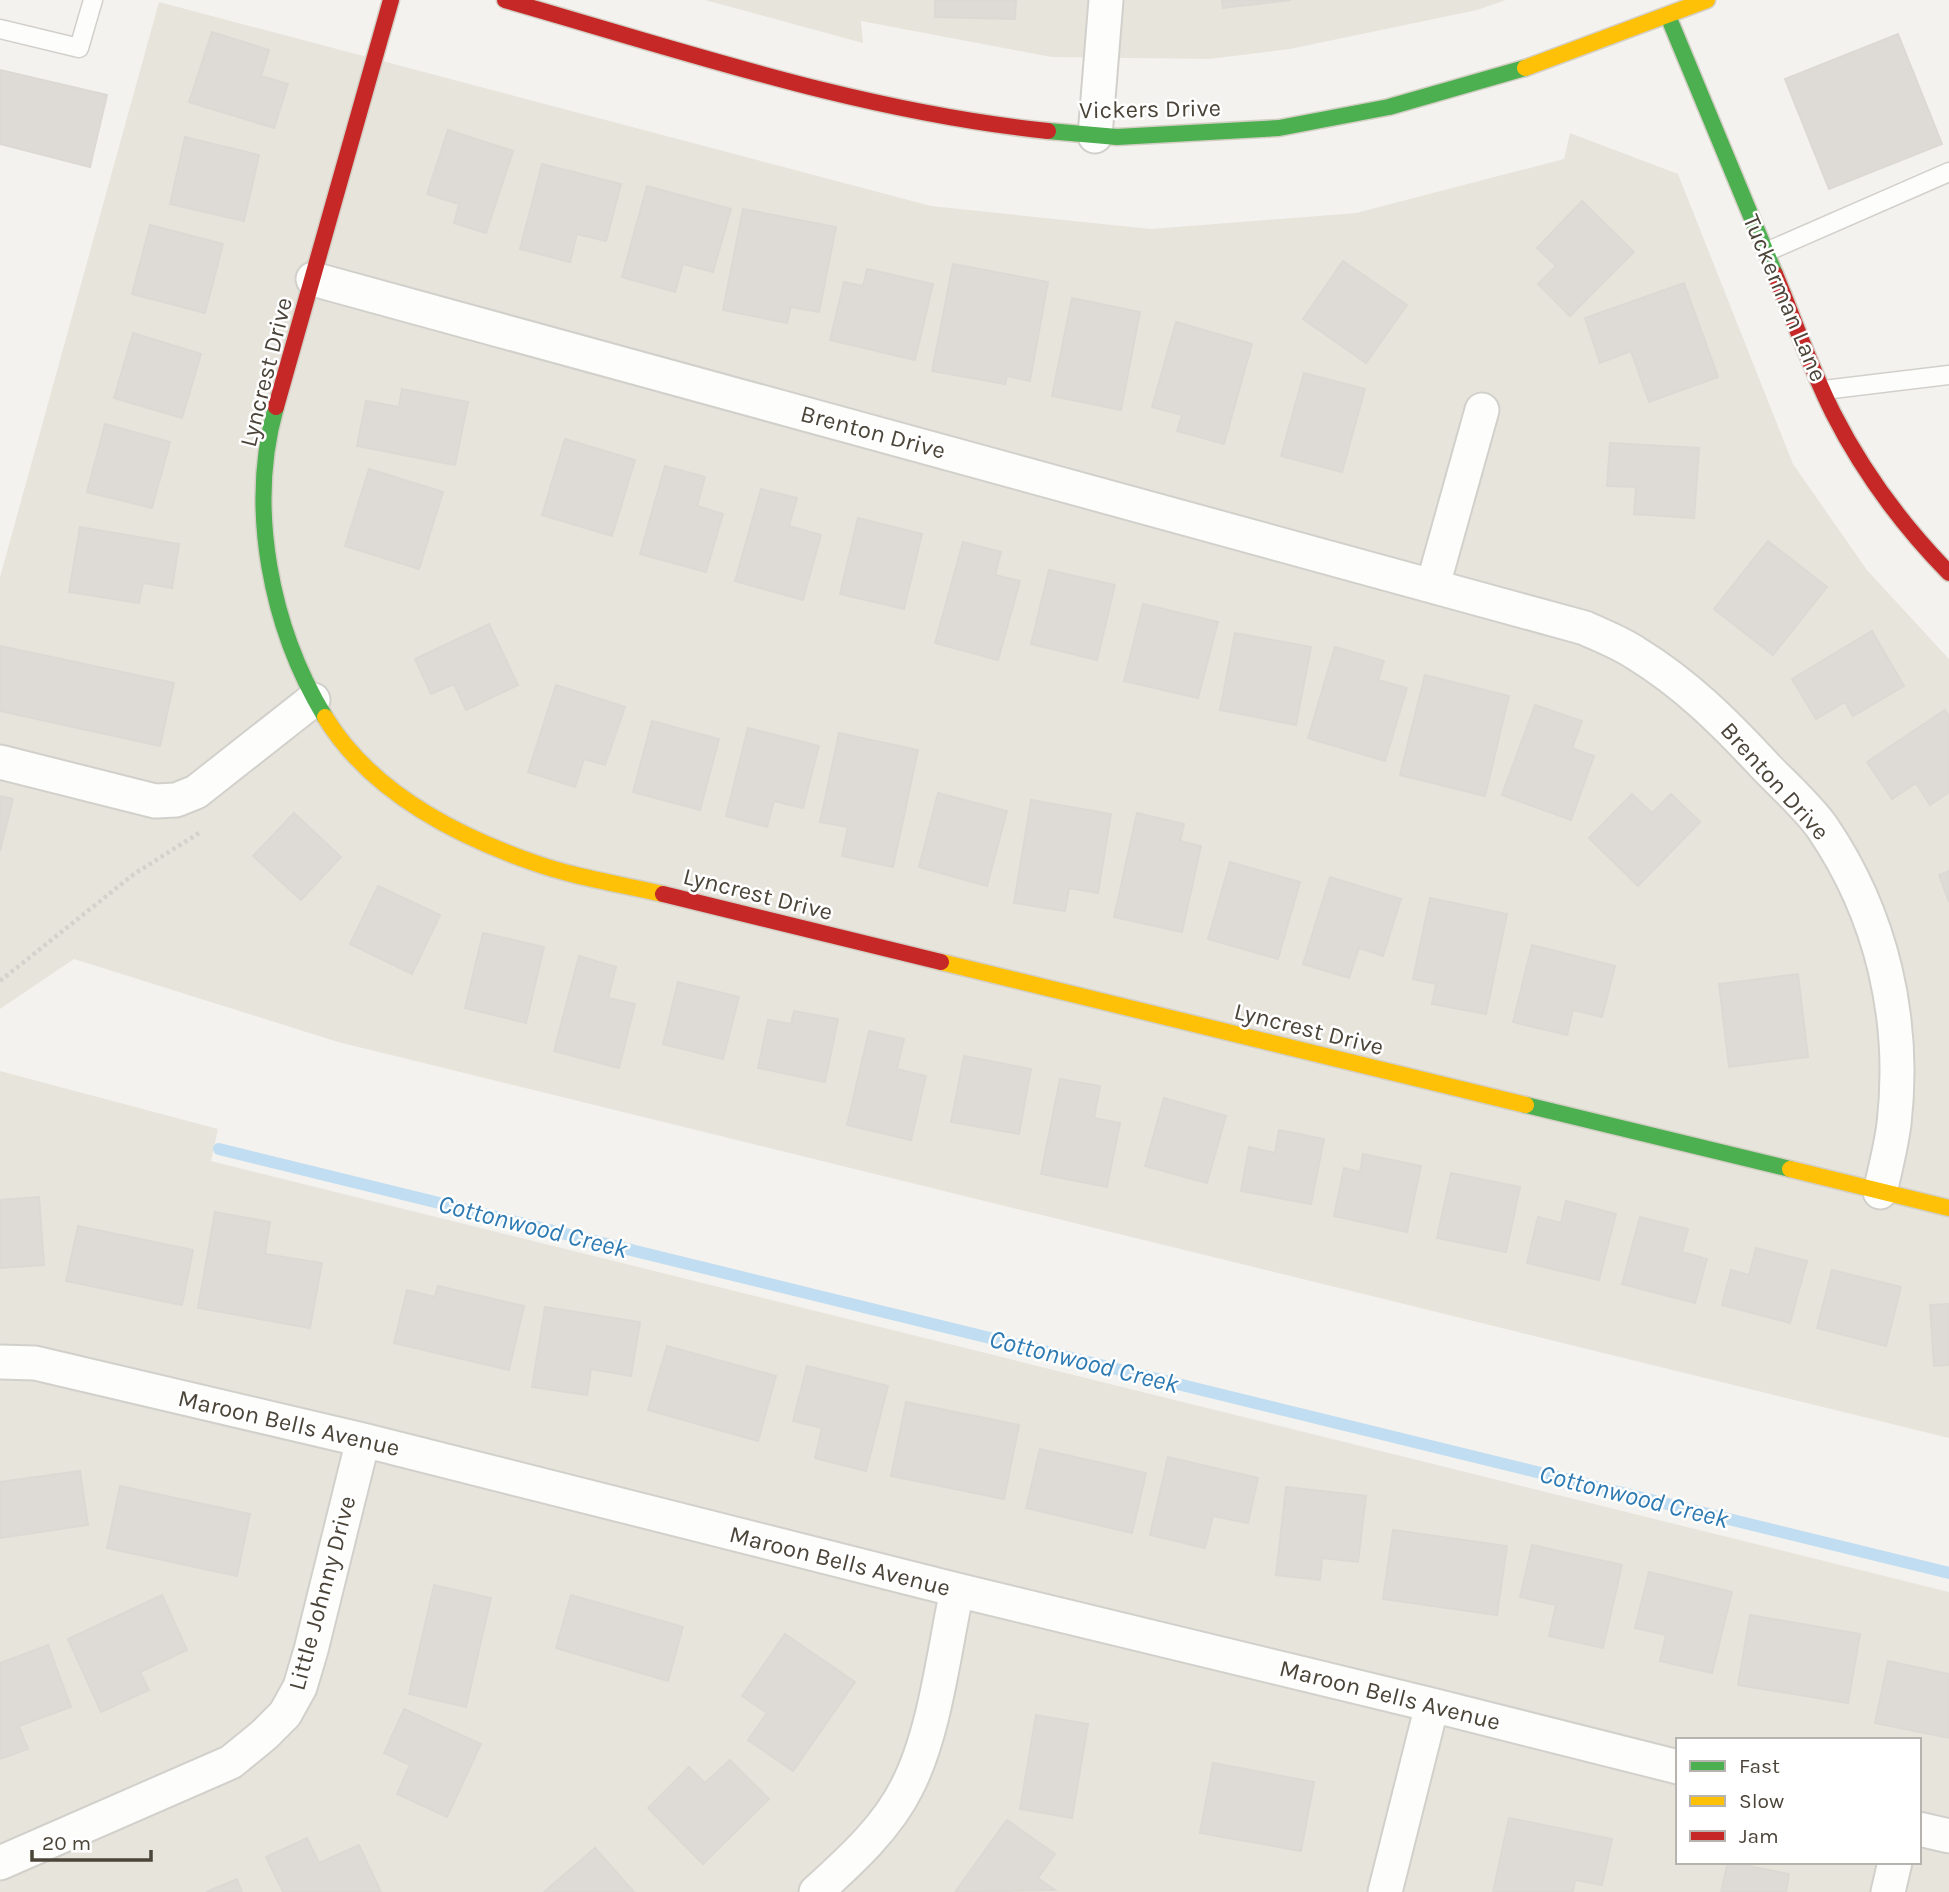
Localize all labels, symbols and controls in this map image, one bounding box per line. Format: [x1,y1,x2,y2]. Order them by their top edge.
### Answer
street label: Vickers Drive [1079,94,1221,124]
street label: Tuckerman Lane [1737,210,1833,386]
street label: Lyncrest Drive [234,294,298,450]
street label: Brenton Drive [798,399,948,465]
street label: Brenton Drive [1715,716,1835,846]
street label: Lyncrest Drive [680,862,836,926]
street label: Lyncrest Drive [1231,997,1387,1061]
water label: Cottonwood Creek [435,1188,632,1265]
water label: Cottonwood Creek [986,1323,1183,1400]
street label: Maroon Bells Avenue [175,1384,403,1462]
water label: Cottonwood Creek [1536,1458,1733,1535]
street label: Little Johnny Drive [283,1493,361,1693]
street label: Maroon Bells Avenue [727,1520,953,1602]
street label: Maroon Bells Avenue [1277,1654,1503,1736]
legend [1676,1738,1921,1864]
text: Fast [1739,1754,1780,1778]
text: Slow [1739,1789,1784,1813]
scale bar [32,1818,150,1862]
text: Jam [1739,1824,1779,1848]
text: 20 m [42,1831,91,1855]

